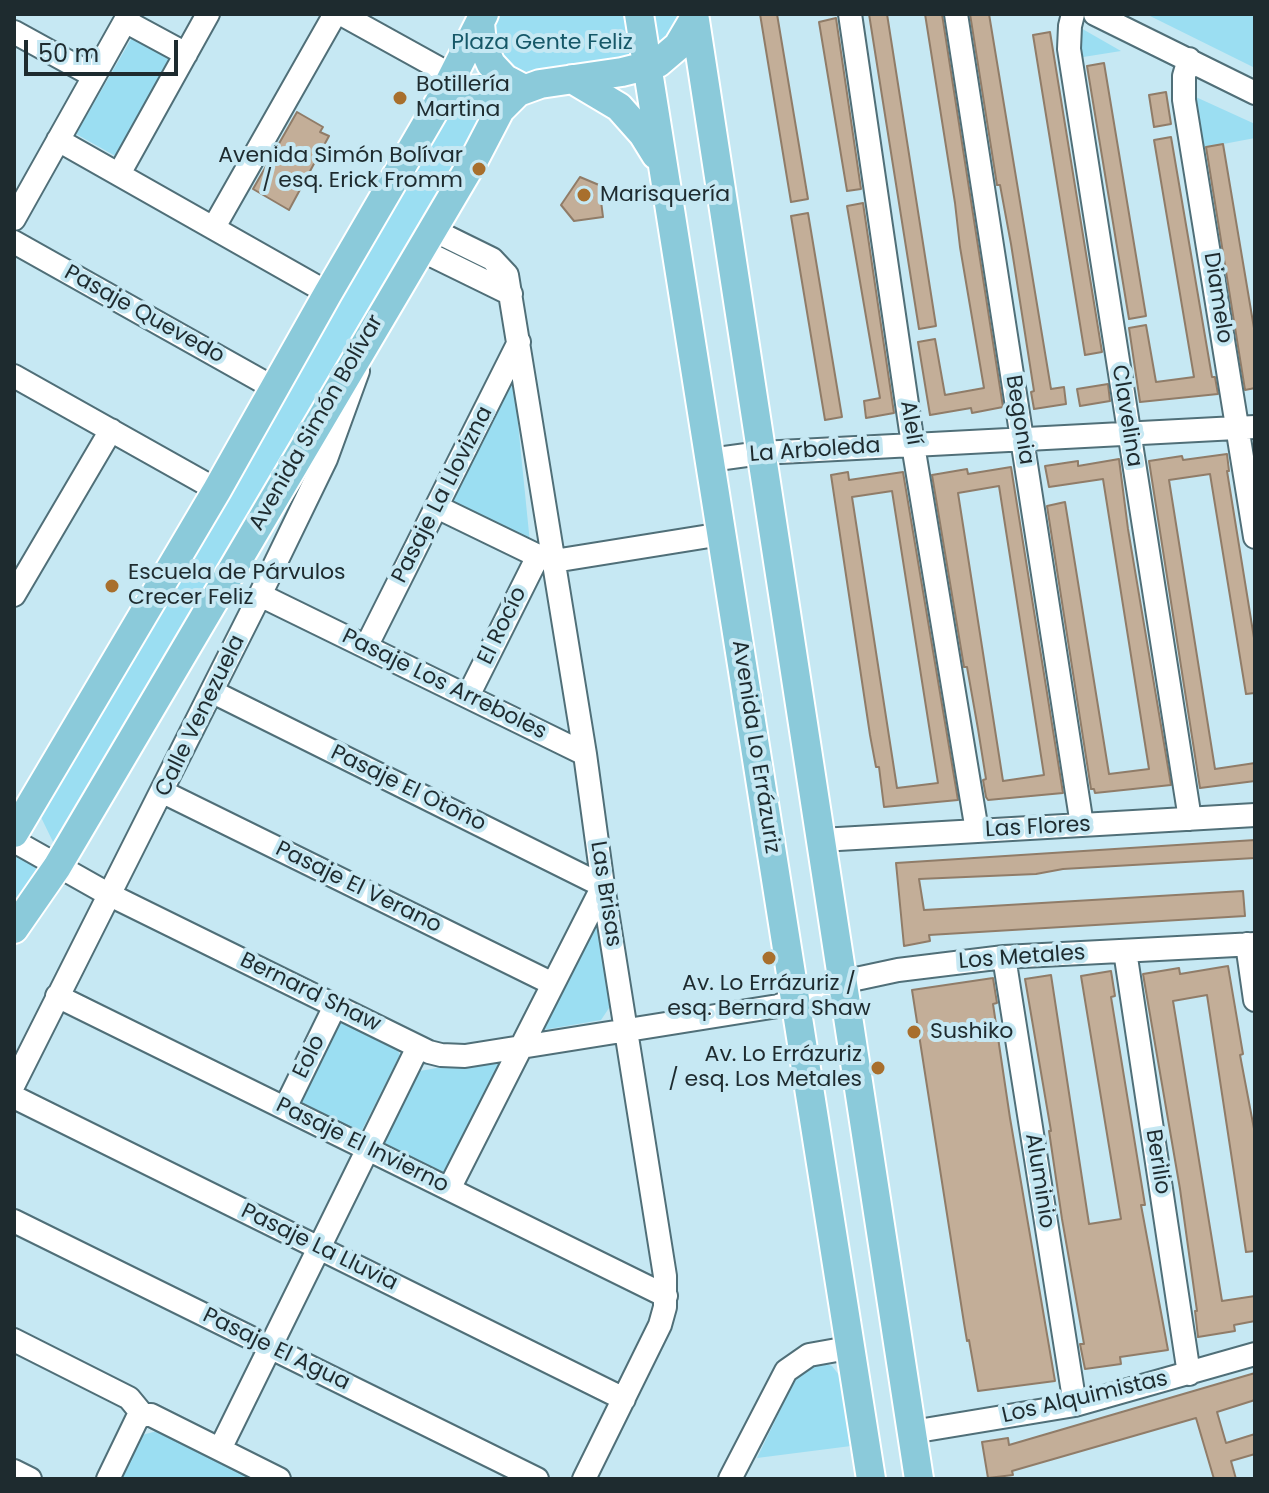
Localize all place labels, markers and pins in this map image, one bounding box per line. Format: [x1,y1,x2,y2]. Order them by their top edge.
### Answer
place label: Botillería Martina [416,72,510,124]
marker: Botillería Martina [391,89,409,107]
place label: Avenida Simón Bolívar / esq. Erick Fromm [218,143,463,194]
marker: Avenida Simón Bolívar / esq. Erick Fromm [470,160,488,178]
place label: Marisquería [600,182,730,208]
marker: Marisquería [575,186,593,204]
place label: Escuela de Párvulos Crecer Feliz [128,560,346,612]
marker: Escuela de Párvulos Crecer Feliz [103,577,121,595]
marker: Av. Lo Errázuriz / esq. Bernard Shaw [760,949,778,967]
place label: Av. Lo Errázuriz / esq. Bernard Shaw [667,971,871,1022]
place label: Sushiko [930,1019,1013,1045]
marker: Sushiko [905,1023,923,1041]
place label: Av. Lo Errázuriz / esq. Los Metales [668,1042,862,1094]
marker: Av. Lo Errázuriz / esq. Los Metales [869,1059,887,1077]

